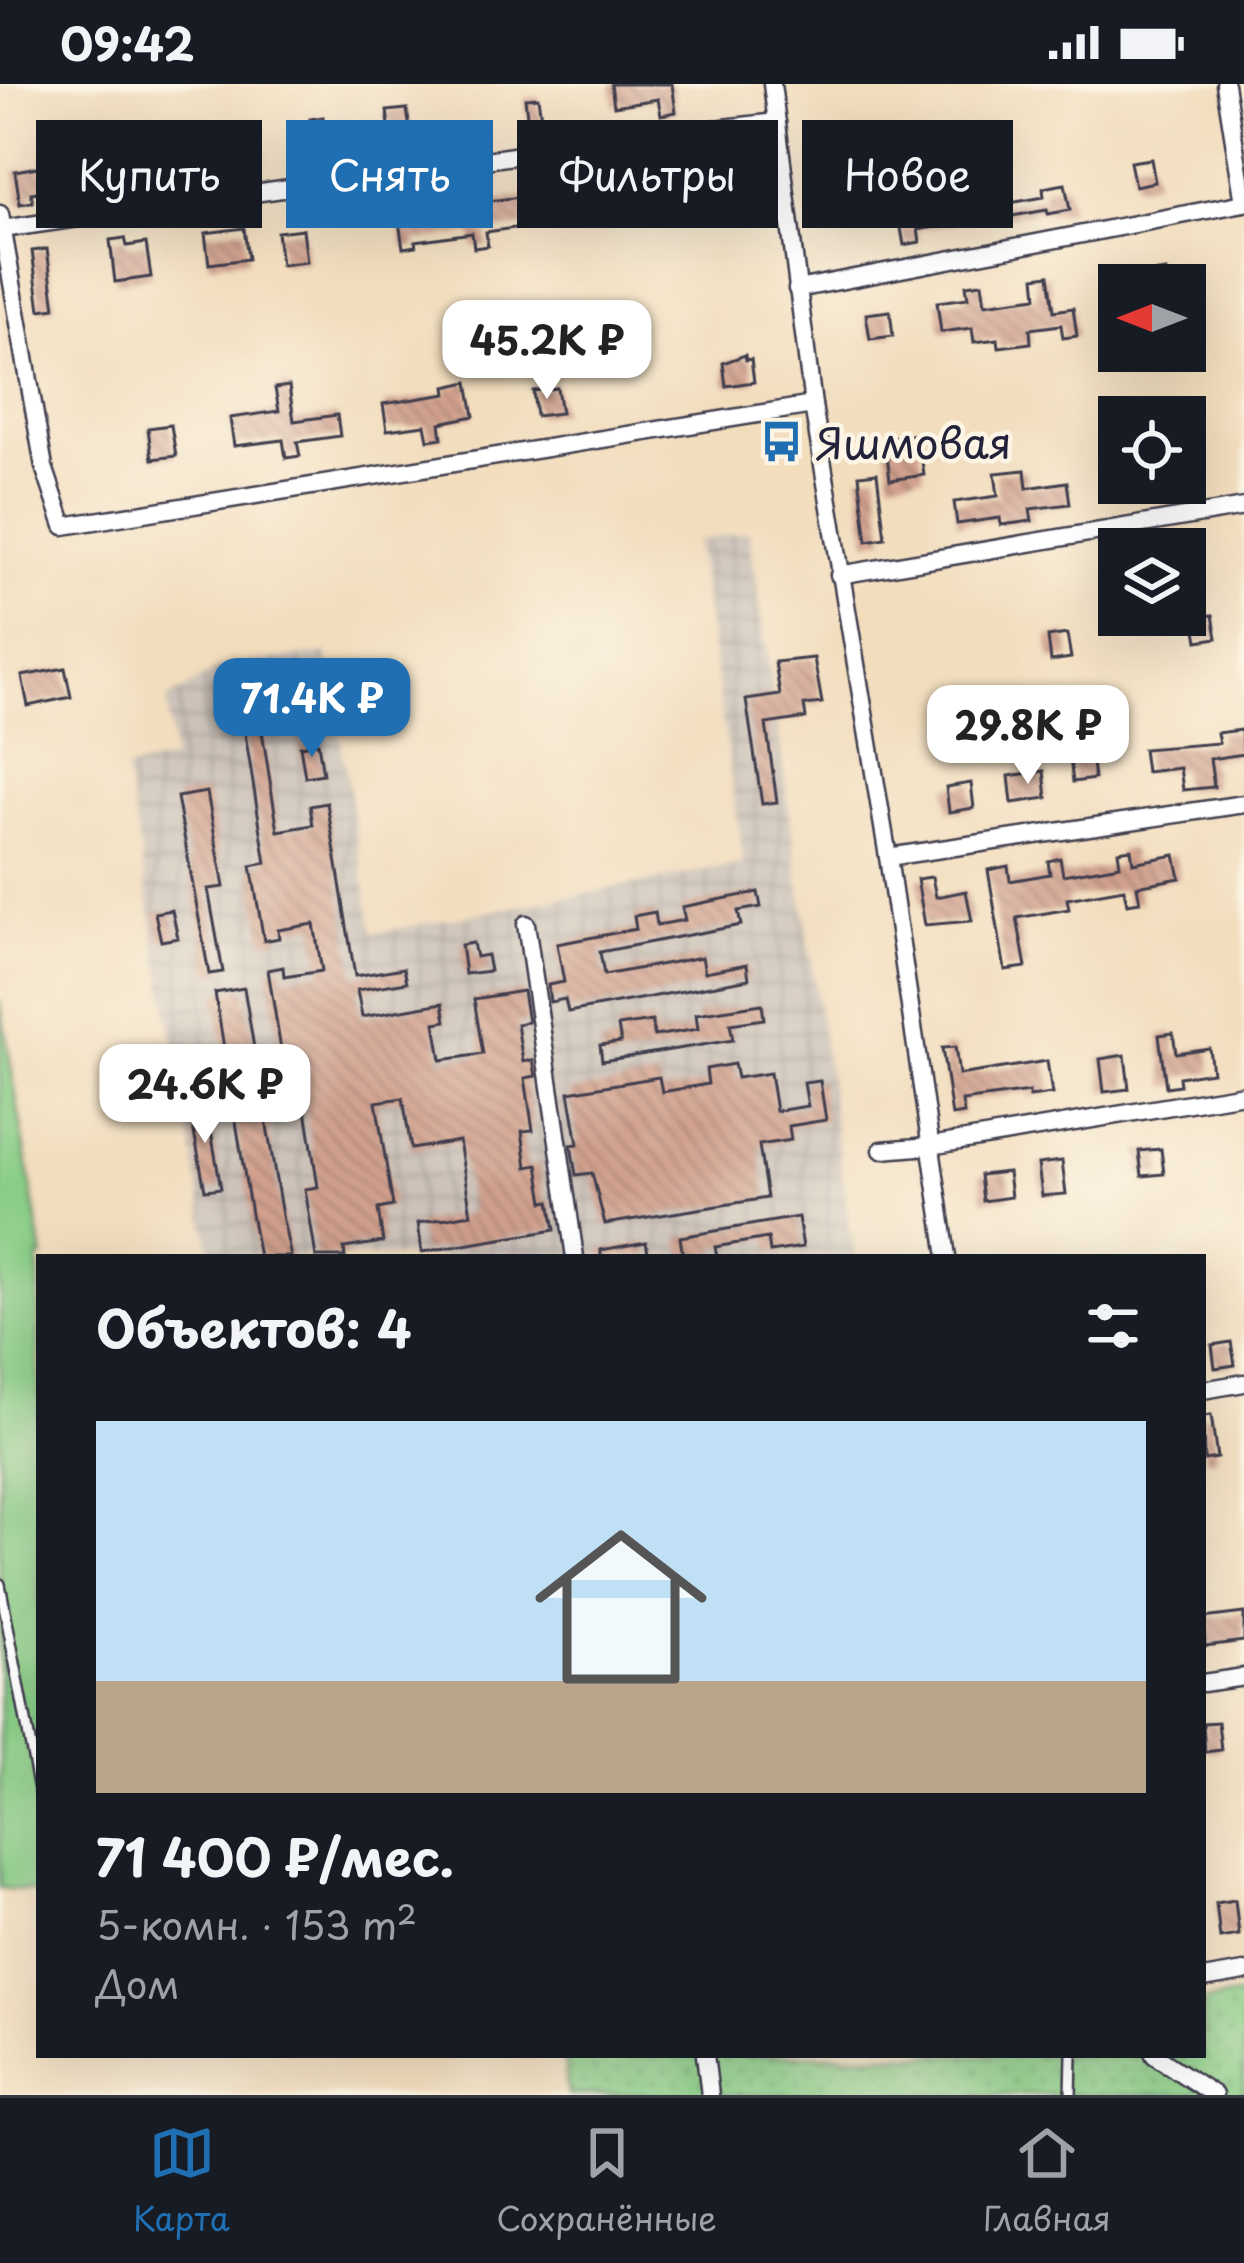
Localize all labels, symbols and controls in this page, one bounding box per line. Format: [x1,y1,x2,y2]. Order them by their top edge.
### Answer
text: 09:42 [60,8,195,76]
chip: Купить [36,120,262,228]
chip: Снять [286,120,493,228]
chip: Фильтры [517,120,778,228]
chip: Новое [802,120,1013,228]
north arrow [1098,264,1206,372]
map controls [1098,264,1206,636]
pin: 45.2K ₽ [436,300,658,402]
text: 45.2K ₽ [469,309,625,368]
button: locate [1098,396,1206,504]
place label: Яшмовая [816,410,1012,473]
bus stop icon: Яшмовая [759,418,805,464]
button: layers [1098,528,1206,636]
pin: 71.4K ₽ [201,658,423,760]
text: 71.4K ₽ [240,667,384,726]
pin: 29.8K ₽ [917,685,1139,787]
text: 29.8K ₽ [954,694,1102,753]
pin: 24.6K ₽ [94,1044,316,1146]
text: 24.6K ₽ [126,1053,284,1112]
text: Объектов: 4 [96,1288,412,1365]
icon: filters [1080,1293,1146,1359]
icon: home [513,1499,729,1715]
text: 71 400 ₽/мес. [96,1817,454,1894]
text: 5-комн. · 153 m² [96,1894,417,1953]
text: Дом [96,1953,180,2012]
tab: Карта [133,2120,230,2242]
tab: Сохранённые [496,2120,717,2242]
tab: Главная [983,2120,1111,2242]

